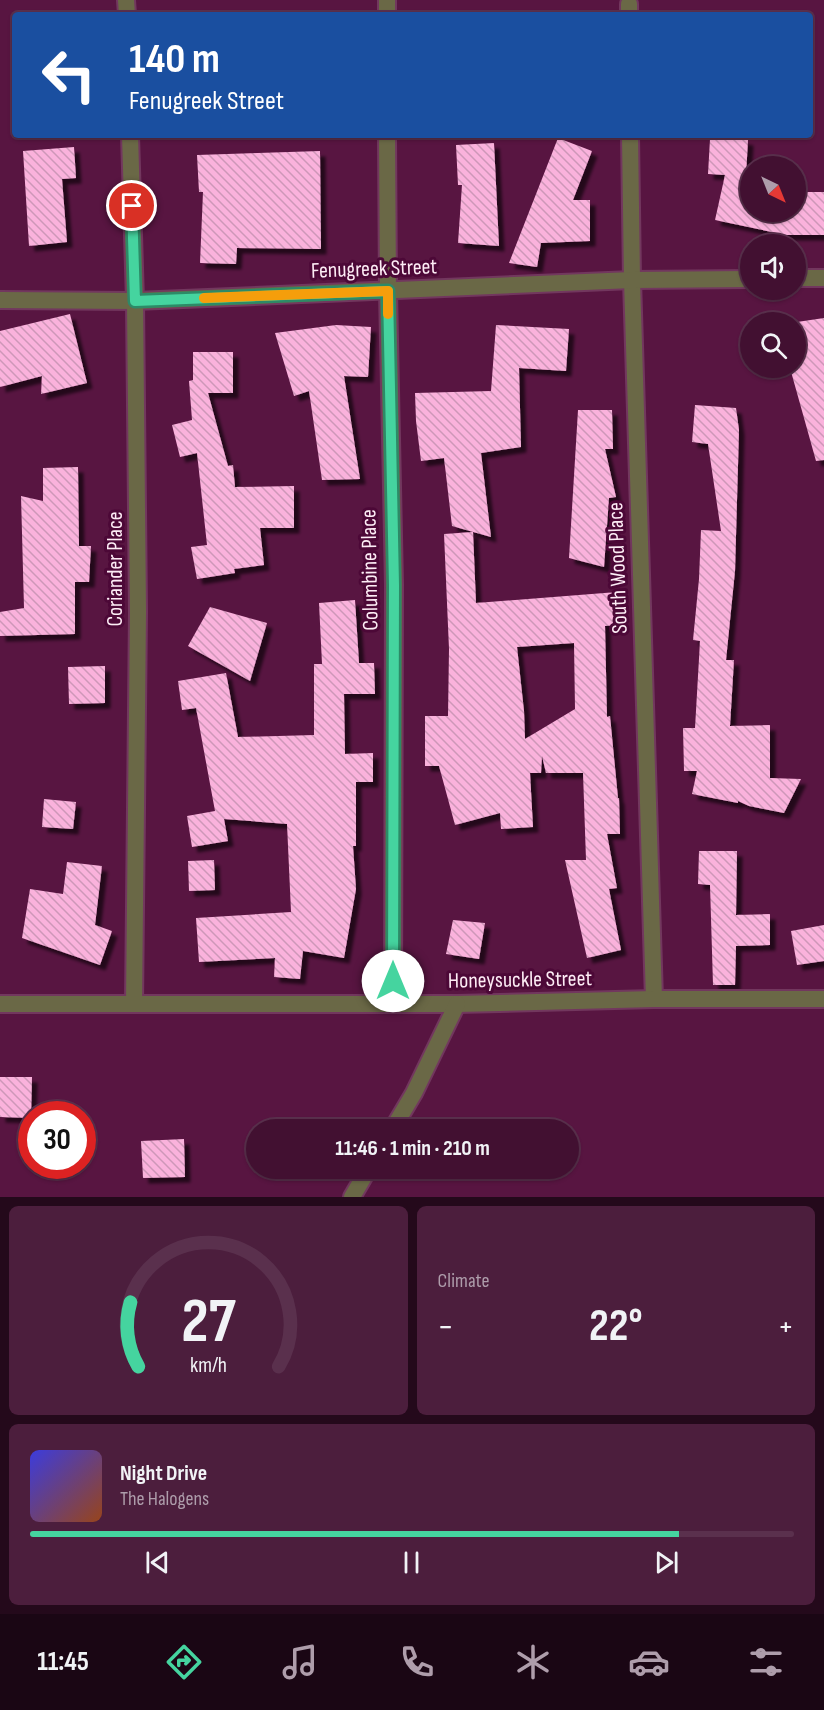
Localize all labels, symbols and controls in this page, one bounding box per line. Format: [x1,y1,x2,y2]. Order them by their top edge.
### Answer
text: 140 m [129,34,220,85]
icon: left [30,36,108,114]
text: Fenugreek Street [129,85,284,117]
north arrow [740,156,806,222]
map controls [740,156,806,378]
pin [106,180,157,231]
icon: arrive [115,189,148,222]
button: sound [740,234,806,300]
street label: Fenugreek Street [310,253,438,285]
button: search [740,312,806,378]
street label: South Wood Place [602,502,634,634]
street label: Columbine Place [355,509,385,631]
street label: Coriander Place [102,511,129,627]
position arrow [361,949,425,1013]
street label: Honeysuckle Street [448,965,593,995]
speed limit sign: 30 [18,1101,96,1179]
text: 11:46 · 1 min · 210 m [335,1135,490,1162]
text: Climate [438,1269,490,1293]
text: 27 [181,1285,236,1360]
text: 22° [589,1299,643,1354]
text: − [438,1307,454,1347]
text: + [778,1307,794,1347]
text: km/h [190,1354,227,1379]
text: Night Drive [120,1460,207,1487]
text: The Halogens [120,1487,209,1511]
icon: previous [141,1546,174,1579]
icon: pause [395,1546,428,1579]
icon: next [650,1546,683,1579]
icon: directions [163,1641,205,1683]
icon: music [279,1641,321,1683]
icon: phone [396,1641,438,1683]
icon: climate [512,1641,554,1683]
icon: car [628,1641,670,1683]
icon: filters [745,1641,787,1683]
text: 11:45 [37,1646,89,1678]

